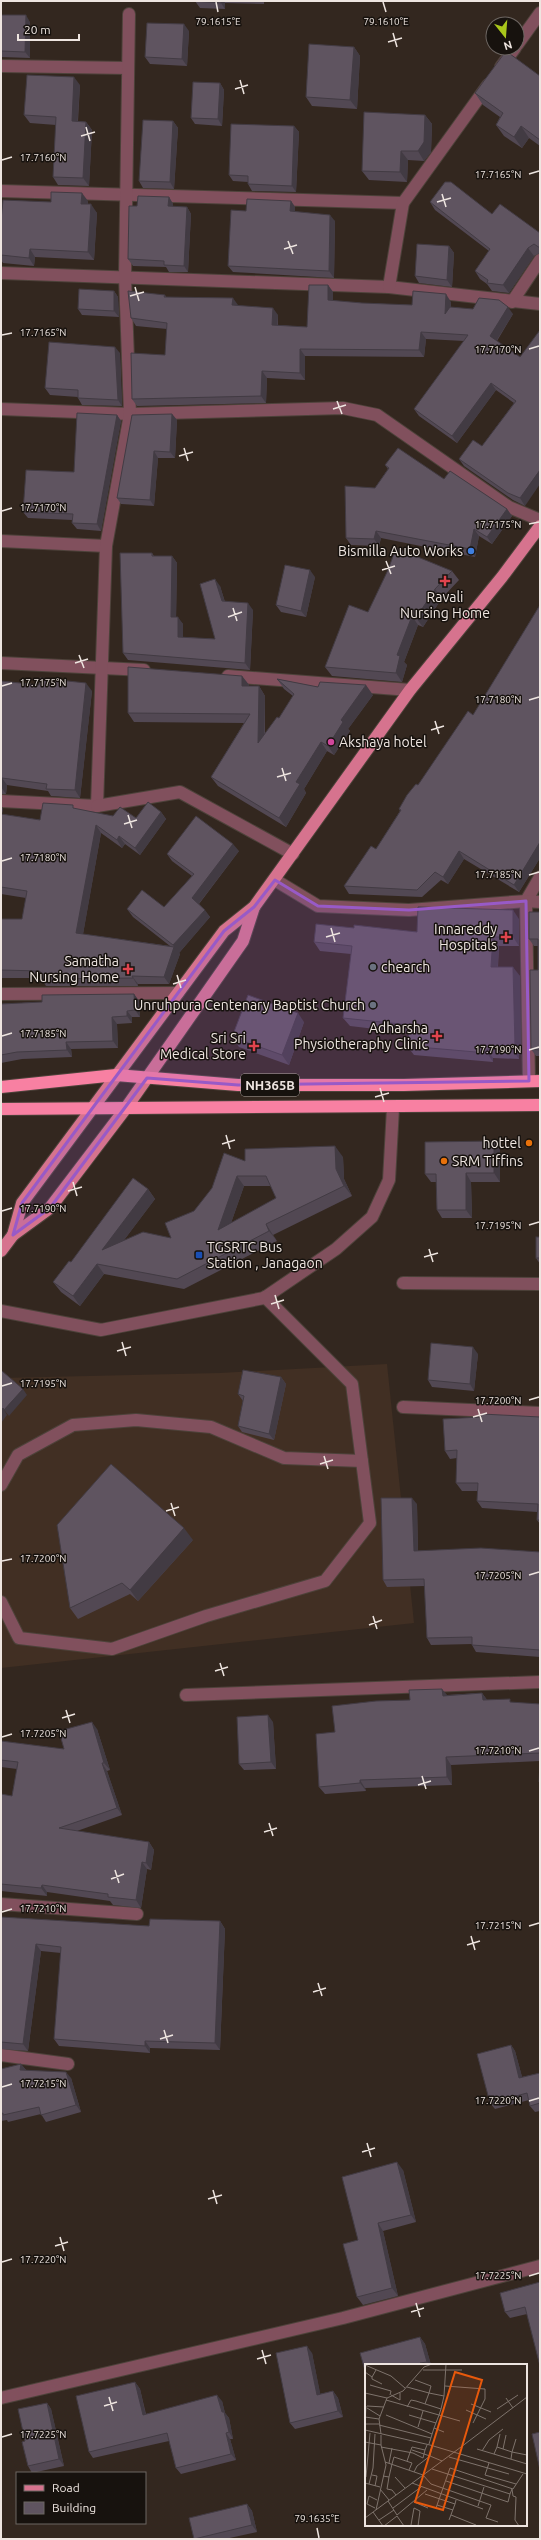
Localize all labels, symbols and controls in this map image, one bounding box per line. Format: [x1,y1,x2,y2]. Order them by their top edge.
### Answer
scale bar [18,16,79,42]
text: 79.1615°E [195,16,241,27]
text: 79.1610°E [363,16,409,27]
north arrow [485,16,525,56]
text: 20 m [24,23,51,36]
text: N [502,39,514,53]
text: 17.7160°N [20,152,66,163]
text: 17.7165°N [475,169,521,180]
text: 17.7165°N [20,327,66,338]
text: 17.7170°N [475,344,521,355]
text: 17.7170°N [20,502,66,513]
text: 17.7175°N [475,519,521,530]
place label: Bismilla Auto Works [338,543,463,559]
marker: Bismilla Auto Works [466,546,476,556]
marker: Ravali Nursing Home [439,575,451,587]
place label: Ravali Nursing Home [400,589,490,621]
text: 17.7175°N [20,677,66,688]
text: 17.7180°N [475,694,521,705]
place label: Akshaya hotel [339,734,427,750]
marker: Akshaya hotel [326,737,336,747]
text: 17.7180°N [20,852,66,863]
text: 17.7185°N [475,869,521,880]
place label: Innareddy Hospitals [434,921,497,953]
marker: Innareddy Hospitals [500,931,512,943]
place label: Samatha Nursing Home [29,953,119,985]
place label: chearch [381,959,430,975]
marker: chearch [368,962,378,972]
marker: Samatha Nursing Home [122,963,134,975]
place label: Unruhpura Centenary Baptist Church [134,997,365,1013]
marker: Unruhpura Centenary Baptist Church [368,1000,378,1010]
place label: Adharsha Physiotheraphy Clinic [294,1020,428,1052]
text: 17.7185°N [20,1028,66,1039]
place label: Sri Sri Medical Store [160,1030,246,1062]
marker: Adharsha Physiotheraphy Clinic [431,1030,443,1042]
marker: Sri Sri Medical Store [249,1041,259,1051]
text: 17.7190°N [475,1044,521,1055]
road number: NH365B [241,1074,299,1096]
place label: hottel [482,1135,521,1151]
marker: hottel [524,1138,534,1148]
place label: SRM Tiffins [452,1153,523,1169]
marker: SRM Tiffins [439,1156,449,1166]
text: 17.7190°N [20,1203,66,1214]
text: 17.7195°N [475,1220,521,1231]
place label: TGSRTC Bus Station , Janagaon [207,1239,323,1271]
marker: TGSRTC Bus Station , Janagaon [194,1250,204,1260]
text: 17.7195°N [20,1378,66,1389]
text: 17.7200°N [475,1395,521,1406]
text: 17.7200°N [20,1553,66,1564]
text: 17.7205°N [475,1570,521,1581]
text: 17.7205°N [20,1728,66,1739]
text: 17.7210°N [475,1745,521,1756]
text: 17.7210°N [20,1903,66,1914]
text: 17.7215°N [475,1920,521,1931]
text: 17.7215°N [20,2078,66,2089]
text: 17.7220°N [475,2095,521,2106]
text: 17.7220°N [20,2254,66,2265]
text: 17.7225°N [475,2270,521,2281]
inset map [365,2364,527,2526]
text: 17.7225°N [20,2429,66,2440]
legend [16,2472,146,2524]
text: Road [52,2481,80,2494]
text: Building [52,2501,96,2514]
text: 79.1635°E [294,2513,340,2524]

